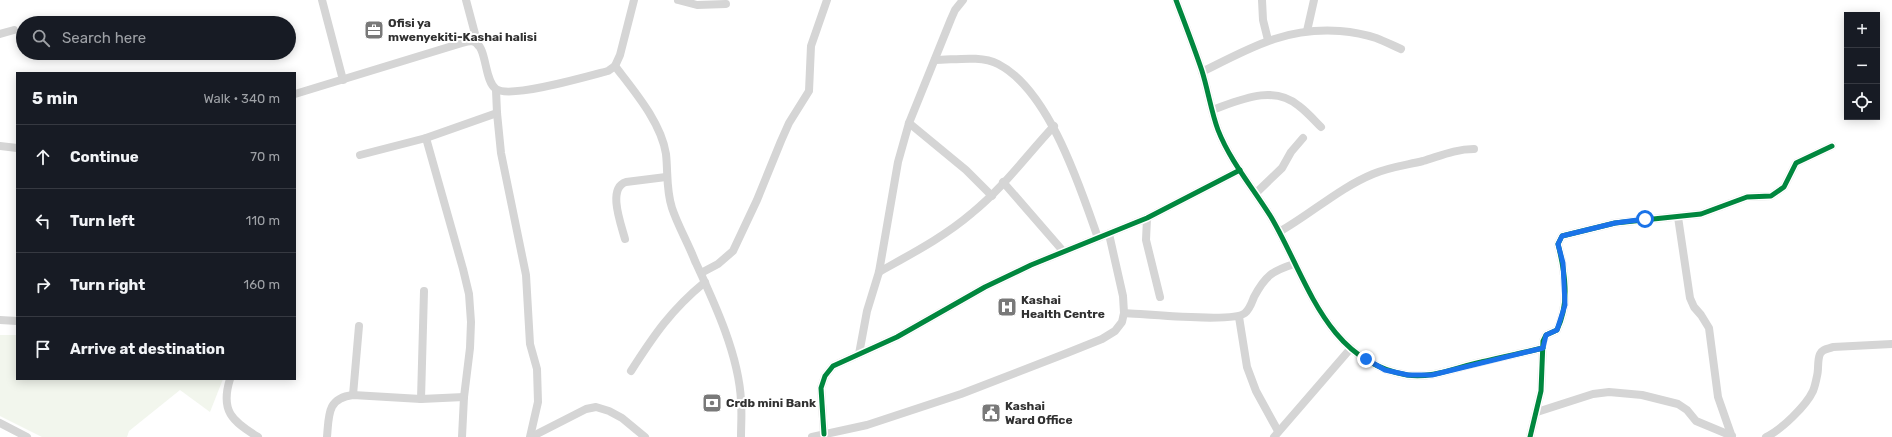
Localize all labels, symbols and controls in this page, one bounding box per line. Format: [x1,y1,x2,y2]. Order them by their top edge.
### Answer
map controls [1844,12,1880,120]
button: + [1844,12,1880,48]
search box [16,16,296,60]
place label: Ofisi ya mwenyekiti-Kashai halisi [388,16,537,44]
office icon: Ofisi ya mwenyekiti-Kashai halisi [363,19,385,41]
icon: search [30,27,52,49]
text: Search here [62,29,146,47]
button: − [1844,48,1880,84]
button: locate [1844,84,1880,120]
text: 5 min [32,88,78,108]
text: Walk · 340 m [203,91,280,106]
icon: ahead [32,146,54,168]
text: Continue [70,148,139,166]
text: 70 m [250,149,280,164]
icon: left [32,210,54,232]
route start [1636,210,1654,228]
text: Turn left [70,212,135,230]
text: 110 m [246,213,280,228]
icon: right [32,274,54,296]
text: Turn right [70,276,145,294]
text: 160 m [244,277,280,292]
place label: Kashai Health Centre [1021,293,1105,321]
hospital icon: Kashai Health Centre [996,296,1018,318]
icon: arrive [32,338,54,360]
text: Arrive at destination [70,340,225,358]
route end [1357,350,1375,368]
bank icon: Crdb mini Bank [701,392,723,414]
place label: Crdb mini Bank [726,396,816,410]
place label: Kashai Ward Office [1005,399,1073,427]
public building icon: Kashai Ward Office [980,402,1002,424]

